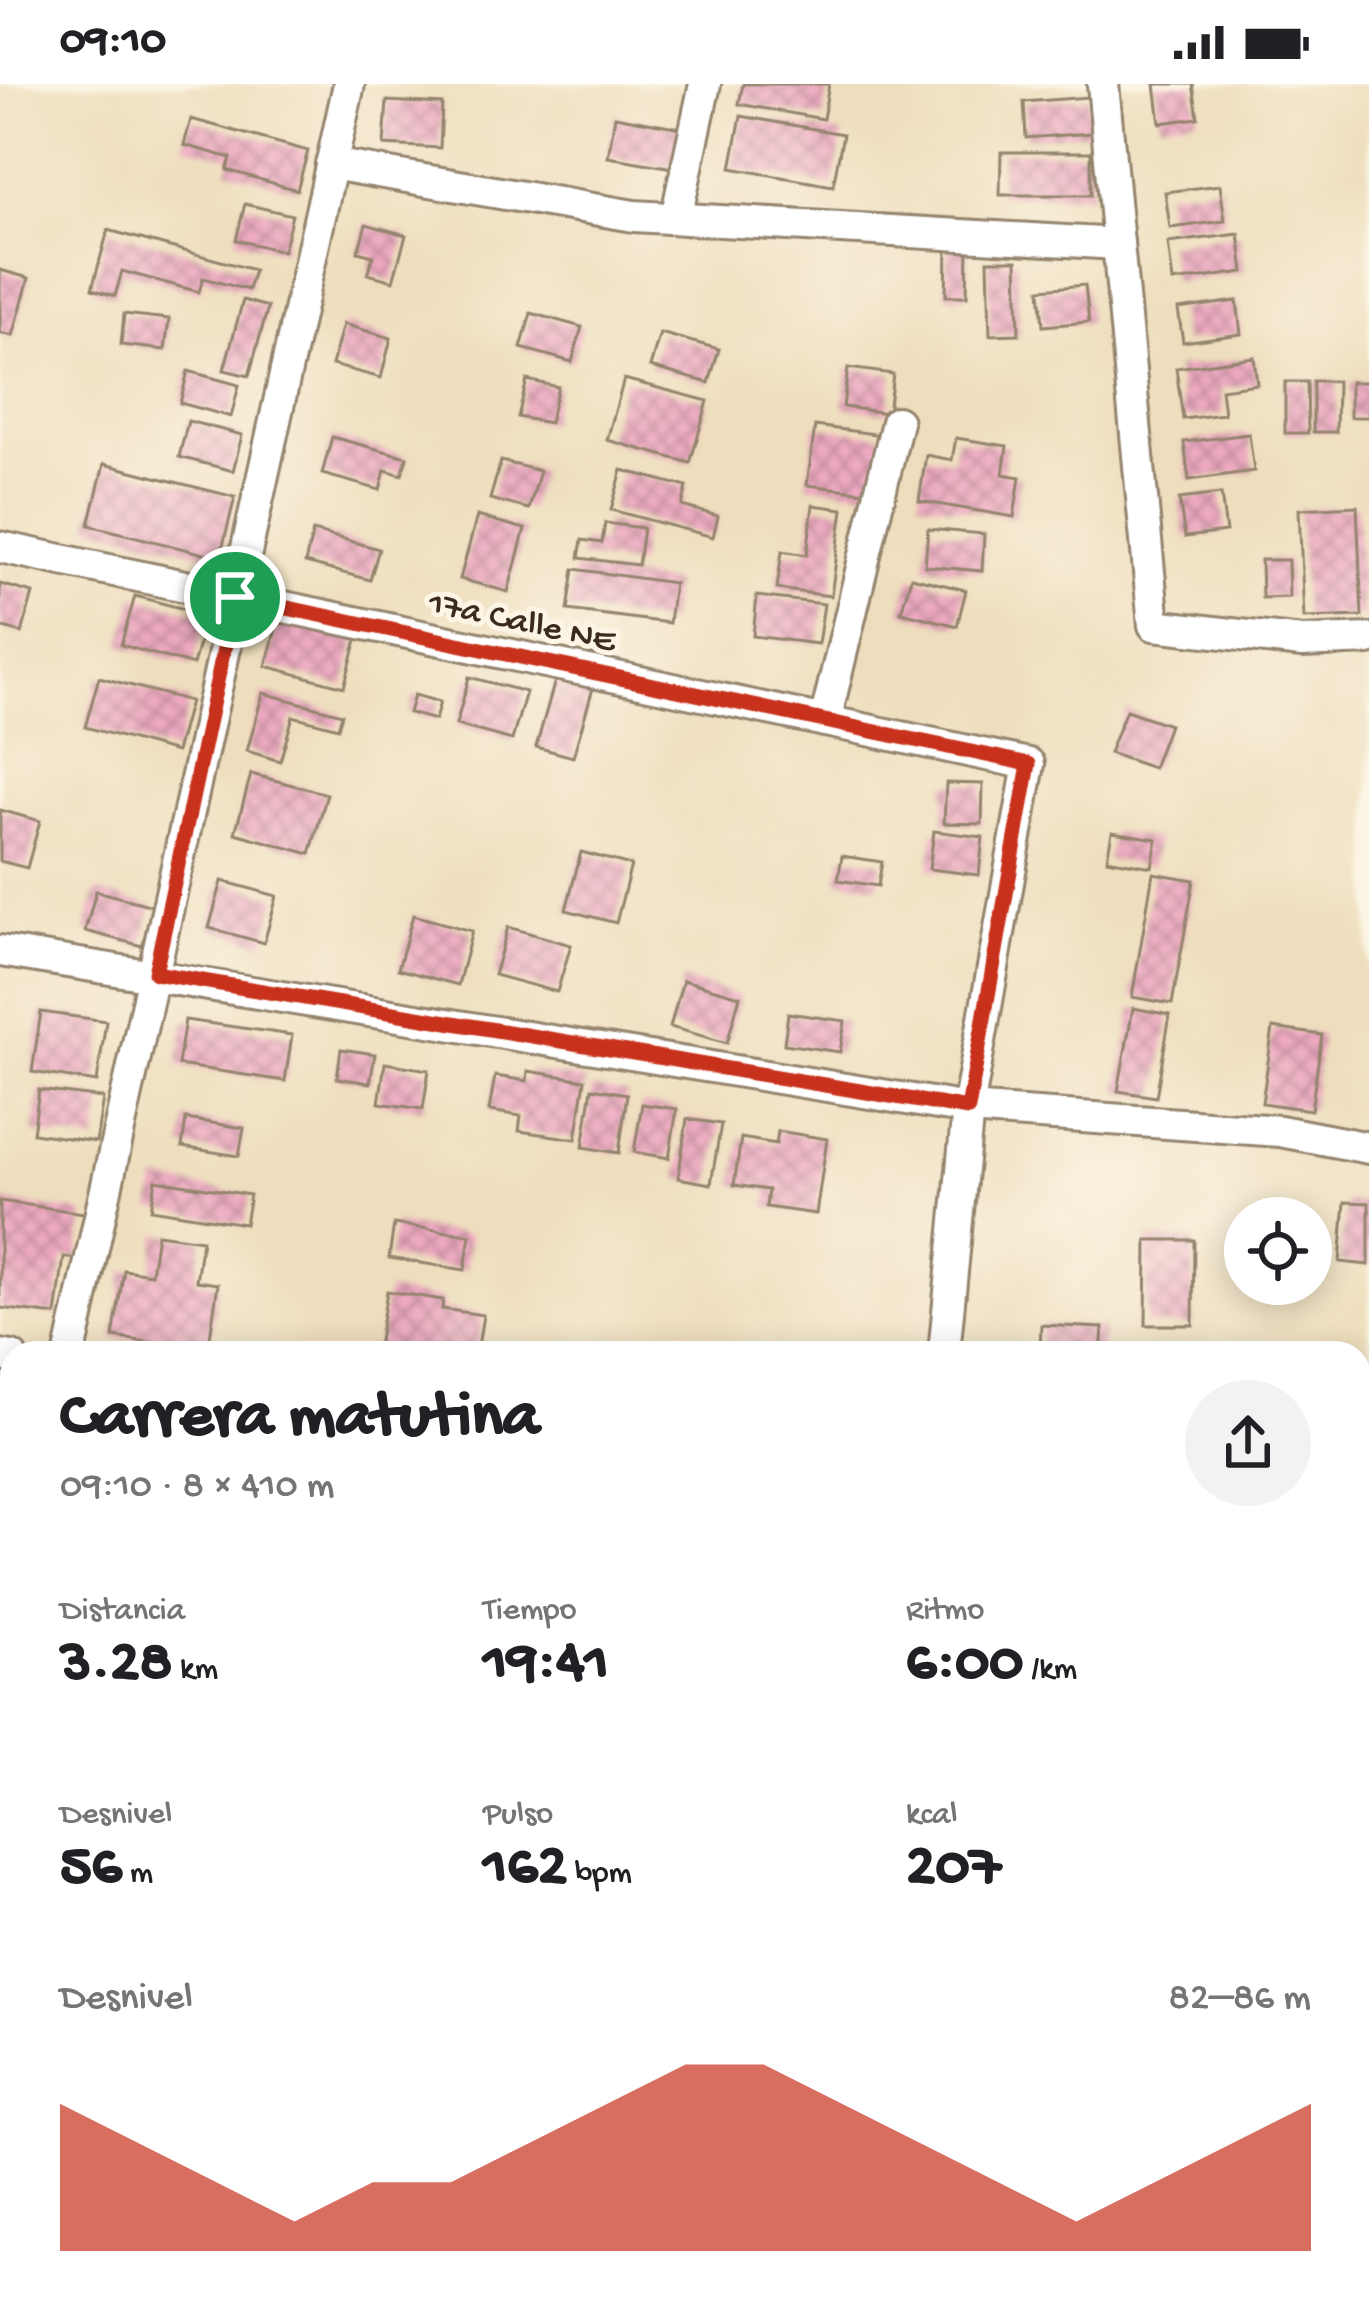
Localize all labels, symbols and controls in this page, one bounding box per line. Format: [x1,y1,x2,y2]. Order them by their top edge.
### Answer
text: 09:10 [60,16,166,69]
pin [184,546,286,648]
icon: arrive [202,564,268,630]
street label: 17a Calle NE [423,583,621,665]
map controls [1224,1197,1332,1305]
button: locate [1224,1197,1332,1305]
button: share [1185,1380,1311,1506]
text: Carrera matutina [60,1381,540,1459]
text: 09:10 · 8 × 410 m [60,1465,335,1511]
text: Distancia [60,1593,185,1631]
text: Tiempo [483,1593,577,1631]
text: Ritmo [906,1593,984,1631]
text: 3.28 [60,1631,172,1701]
text: 19:41 [483,1631,609,1701]
text: 6:00 [906,1631,1023,1701]
text: km [172,1652,218,1690]
text: /km [1023,1652,1077,1690]
text: Desnivel [60,1797,172,1835]
text: Pulso [483,1797,553,1835]
text: kcal [906,1797,958,1835]
text: 56 [60,1835,122,1905]
text: 162 [483,1835,567,1905]
text: 207 [906,1835,1001,1905]
text: m [122,1856,153,1894]
text: bpm [567,1856,632,1894]
text: Desnivel [60,1977,193,2023]
text: 82–86 m [1169,1977,1311,2023]

